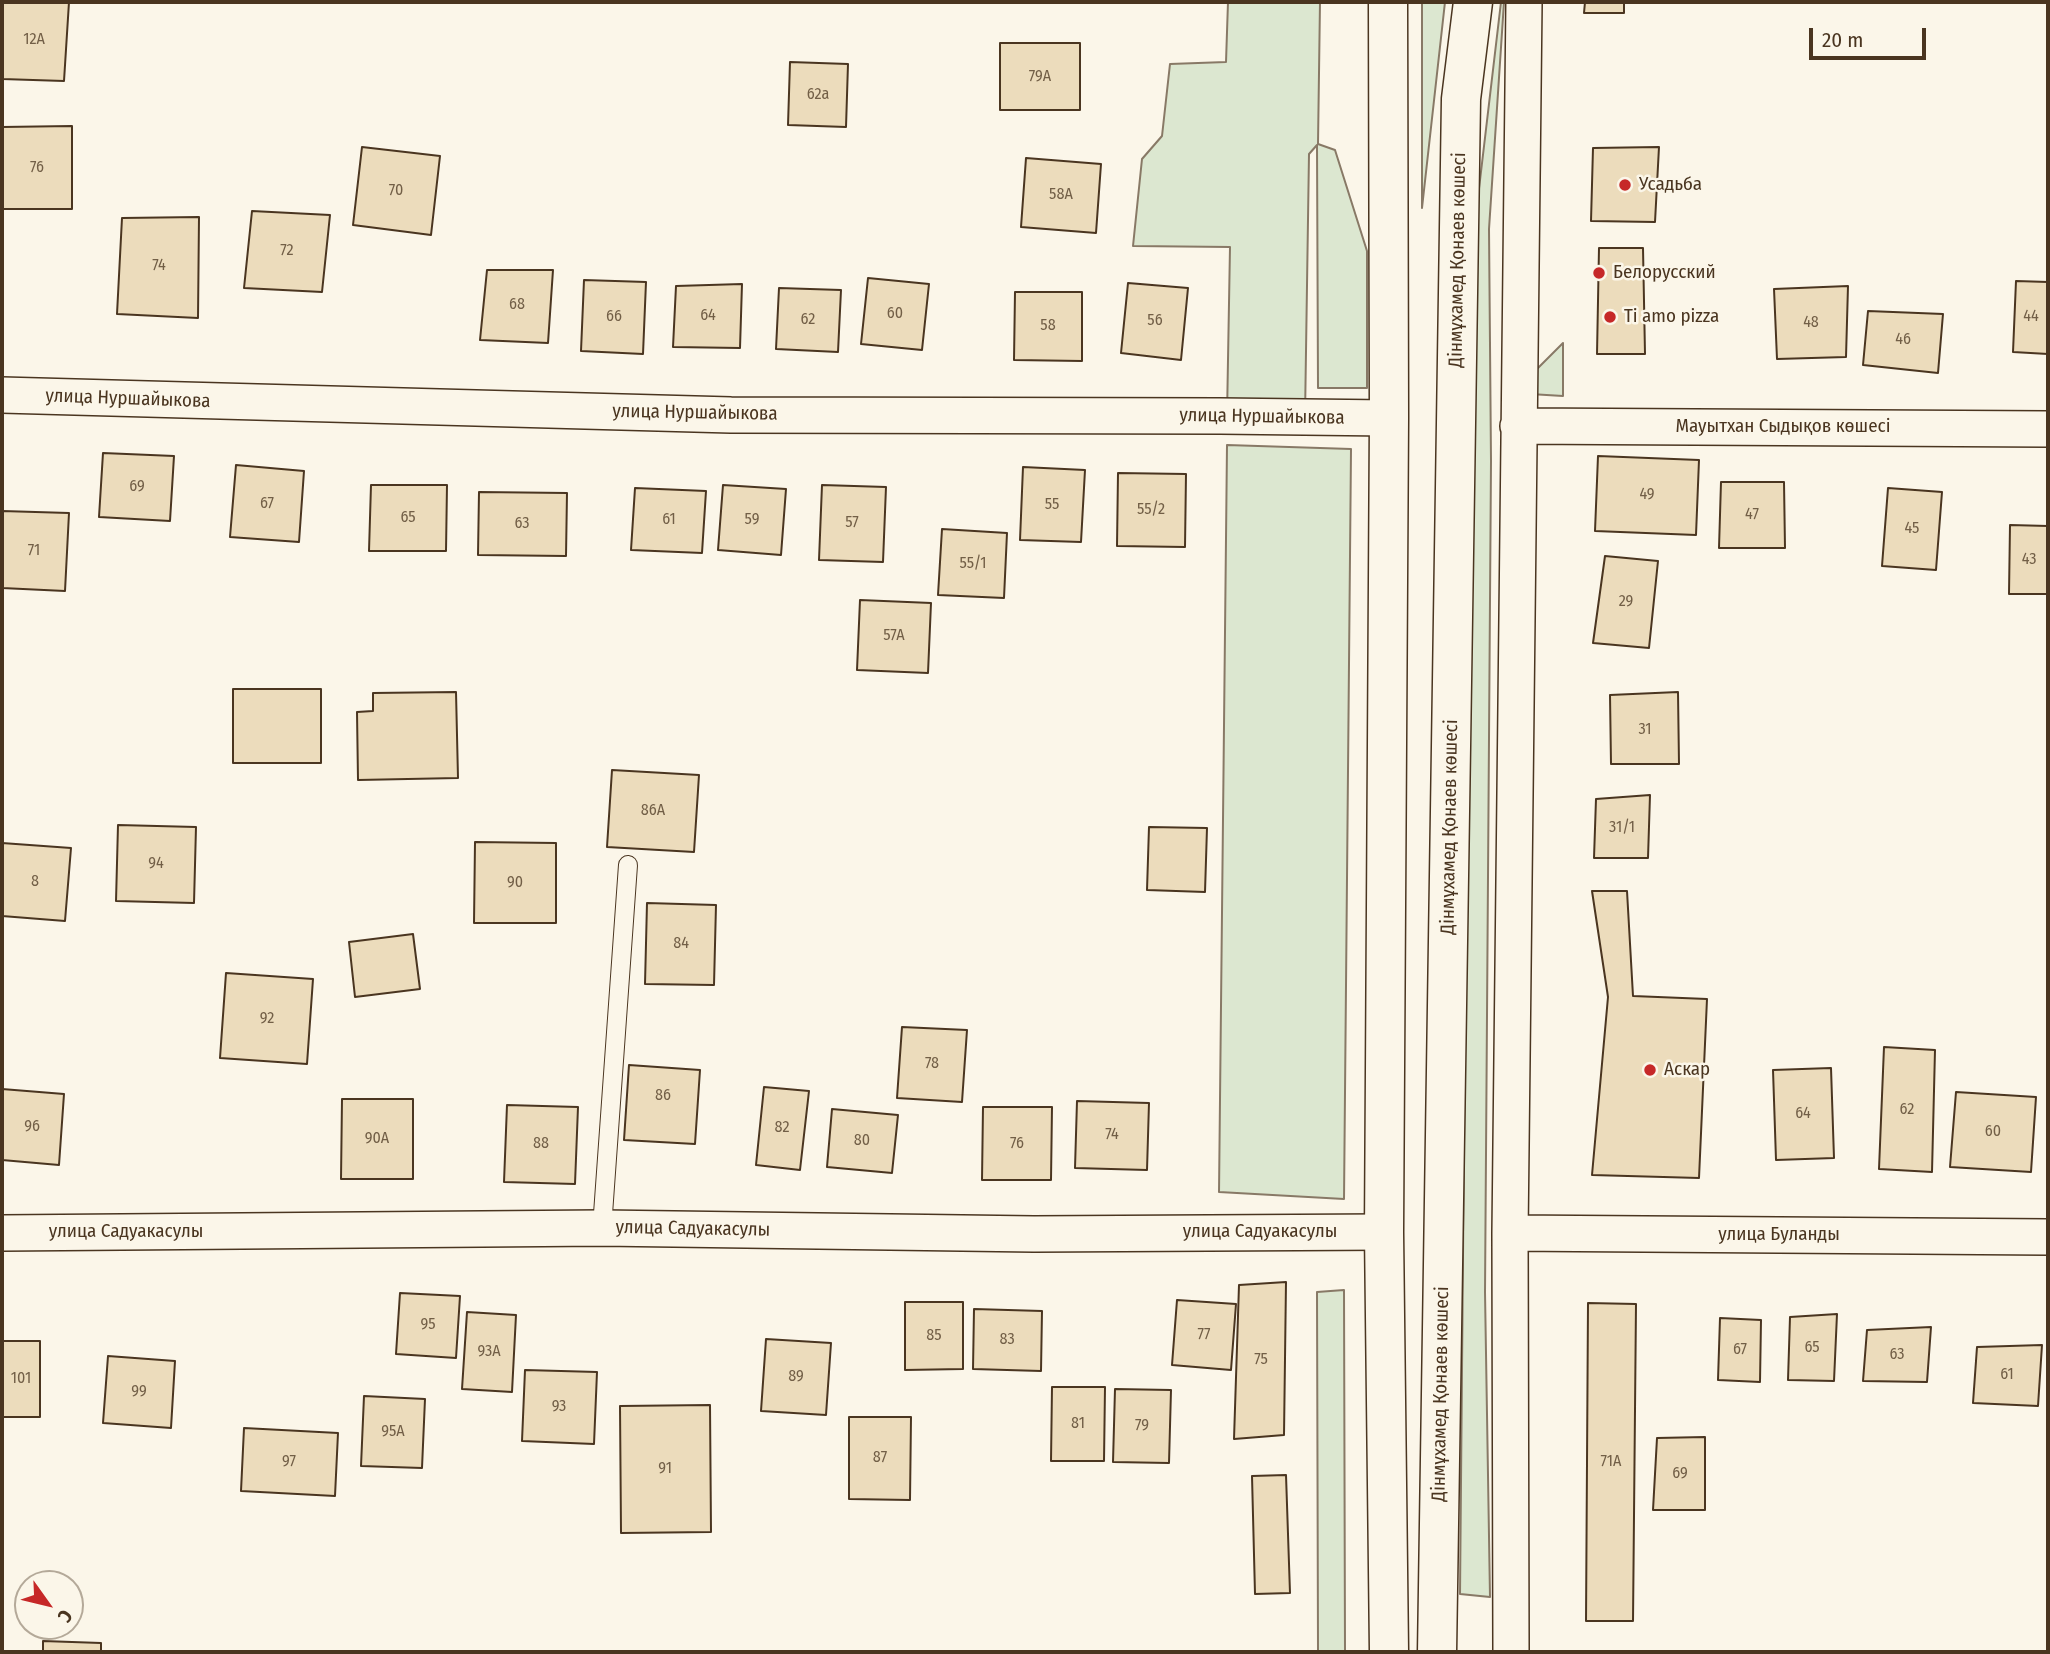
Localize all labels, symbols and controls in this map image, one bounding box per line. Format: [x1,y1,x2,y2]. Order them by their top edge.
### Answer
scale bar [1812,14,1929,58]
text: 20 m [1822,27,1863,53]
house number: 12А [23,30,45,50]
house number: 79А [1029,67,1051,87]
house number: 62а [807,85,829,105]
street label: Дінмұхамед Қонаев көшесі [1445,152,1471,368]
house number: 76 [30,158,44,178]
place label: Усадьба [1639,174,1702,196]
marker: Усадьба [1617,177,1633,193]
house number: 70 [389,181,403,201]
house number: 58А [1049,185,1073,205]
house number: 72 [280,241,294,261]
house number: 74 [152,256,166,276]
place label: Белорусский [1613,262,1716,284]
marker: Белорусский [1591,265,1607,281]
house number: 68 [509,295,525,315]
house number: 60 [887,304,903,324]
house number: 64 [700,306,716,326]
place label: Ti amo pizza [1624,306,1719,328]
house number: 66 [606,307,622,327]
house number: 44 [2023,307,2039,327]
marker: Ti amo pizza [1602,309,1618,325]
house number: 62 [801,310,815,330]
house number: 56 [1147,311,1163,331]
house number: 48 [1803,313,1819,333]
house number: 58 [1040,316,1056,336]
house number: 46 [1895,330,1911,350]
street label: улица Нуршайыкова [45,385,211,413]
street label: улица Нуршайыкова [612,400,778,426]
street label: улица Нуршайыкова [1179,404,1345,430]
street label: Мауытхан Сыдықов көшесі [1676,416,1890,438]
house number: 69 [129,477,145,497]
house number: 49 [1639,485,1655,505]
house number: 67 [260,494,274,514]
house number: 55 [1045,495,1059,515]
house number: 55/2 [1137,500,1165,520]
house number: 47 [1745,505,1759,525]
house number: 65 [400,508,416,528]
house number: 61 [662,510,676,530]
house number: 59 [745,510,759,530]
house number: 57 [845,513,859,533]
house number: 63 [514,514,530,534]
house number: 45 [1905,519,1919,539]
house number: 71 [28,541,40,561]
house number: 43 [2022,550,2036,570]
house number: 55/1 [959,554,987,574]
house number: 29 [1619,592,1633,612]
house number: 57А [883,626,905,646]
street label: Дінмұхамед Қонаев көшесі [1437,719,1463,935]
house number: 31 [1638,720,1652,740]
house number: 86А [641,801,665,821]
house number: 31/1 [1609,818,1635,838]
house number: 94 [148,854,164,874]
house number: 8 [31,872,39,892]
house number: 90 [507,873,523,893]
house number: 84 [673,934,689,954]
house number: 92 [260,1009,274,1029]
house number: 78 [925,1054,939,1074]
place label: Аскар [1664,1059,1710,1081]
marker: Аскар [1642,1062,1658,1078]
house number: 86 [655,1086,671,1106]
house number: 62 [1900,1100,1914,1120]
house number: 64 [1795,1104,1811,1124]
house number: 96 [24,1117,40,1137]
house number: 82 [775,1118,789,1138]
house number: 60 [1985,1122,2001,1142]
house number: 74 [1105,1125,1119,1145]
house number: 90А [365,1129,389,1149]
house number: 80 [854,1131,870,1151]
house number: 88 [533,1134,549,1154]
house number: 76 [1010,1134,1024,1154]
street label: улица Садуакасулы [615,1216,771,1242]
street label: улица Садуакасулы [49,1221,203,1243]
street label: улица Садуакасулы [1183,1221,1337,1243]
street label: улица Буланды [1718,1224,1840,1246]
street label: Дінмұхамед Қонаев көшесі [1428,1286,1454,1502]
house number: 95 [420,1315,436,1335]
house number: 77 [1197,1325,1211,1345]
house number: 85 [926,1326,942,1346]
house number: 83 [999,1330,1015,1350]
house number: 65 [1804,1338,1820,1358]
house number: 67 [1733,1340,1747,1360]
house number: 93А [477,1342,501,1362]
house number: 63 [1889,1345,1905,1365]
house number: 75 [1254,1350,1268,1370]
house number: 61 [2000,1365,2014,1385]
house number: 89 [788,1367,804,1387]
house number: 101 [11,1369,31,1389]
house number: 99 [131,1382,147,1402]
house number: 93 [552,1397,566,1417]
house number: 81 [1071,1414,1085,1434]
house number: 79 [1135,1416,1149,1436]
house number: 95А [381,1422,405,1442]
house number: 87 [873,1448,887,1468]
house number: 97 [282,1452,296,1472]
house number: 71А [1601,1452,1621,1472]
house number: 91 [658,1459,672,1479]
house number: 69 [1672,1464,1688,1484]
north arrow [14,1570,84,1640]
text: С [53,1605,77,1626]

